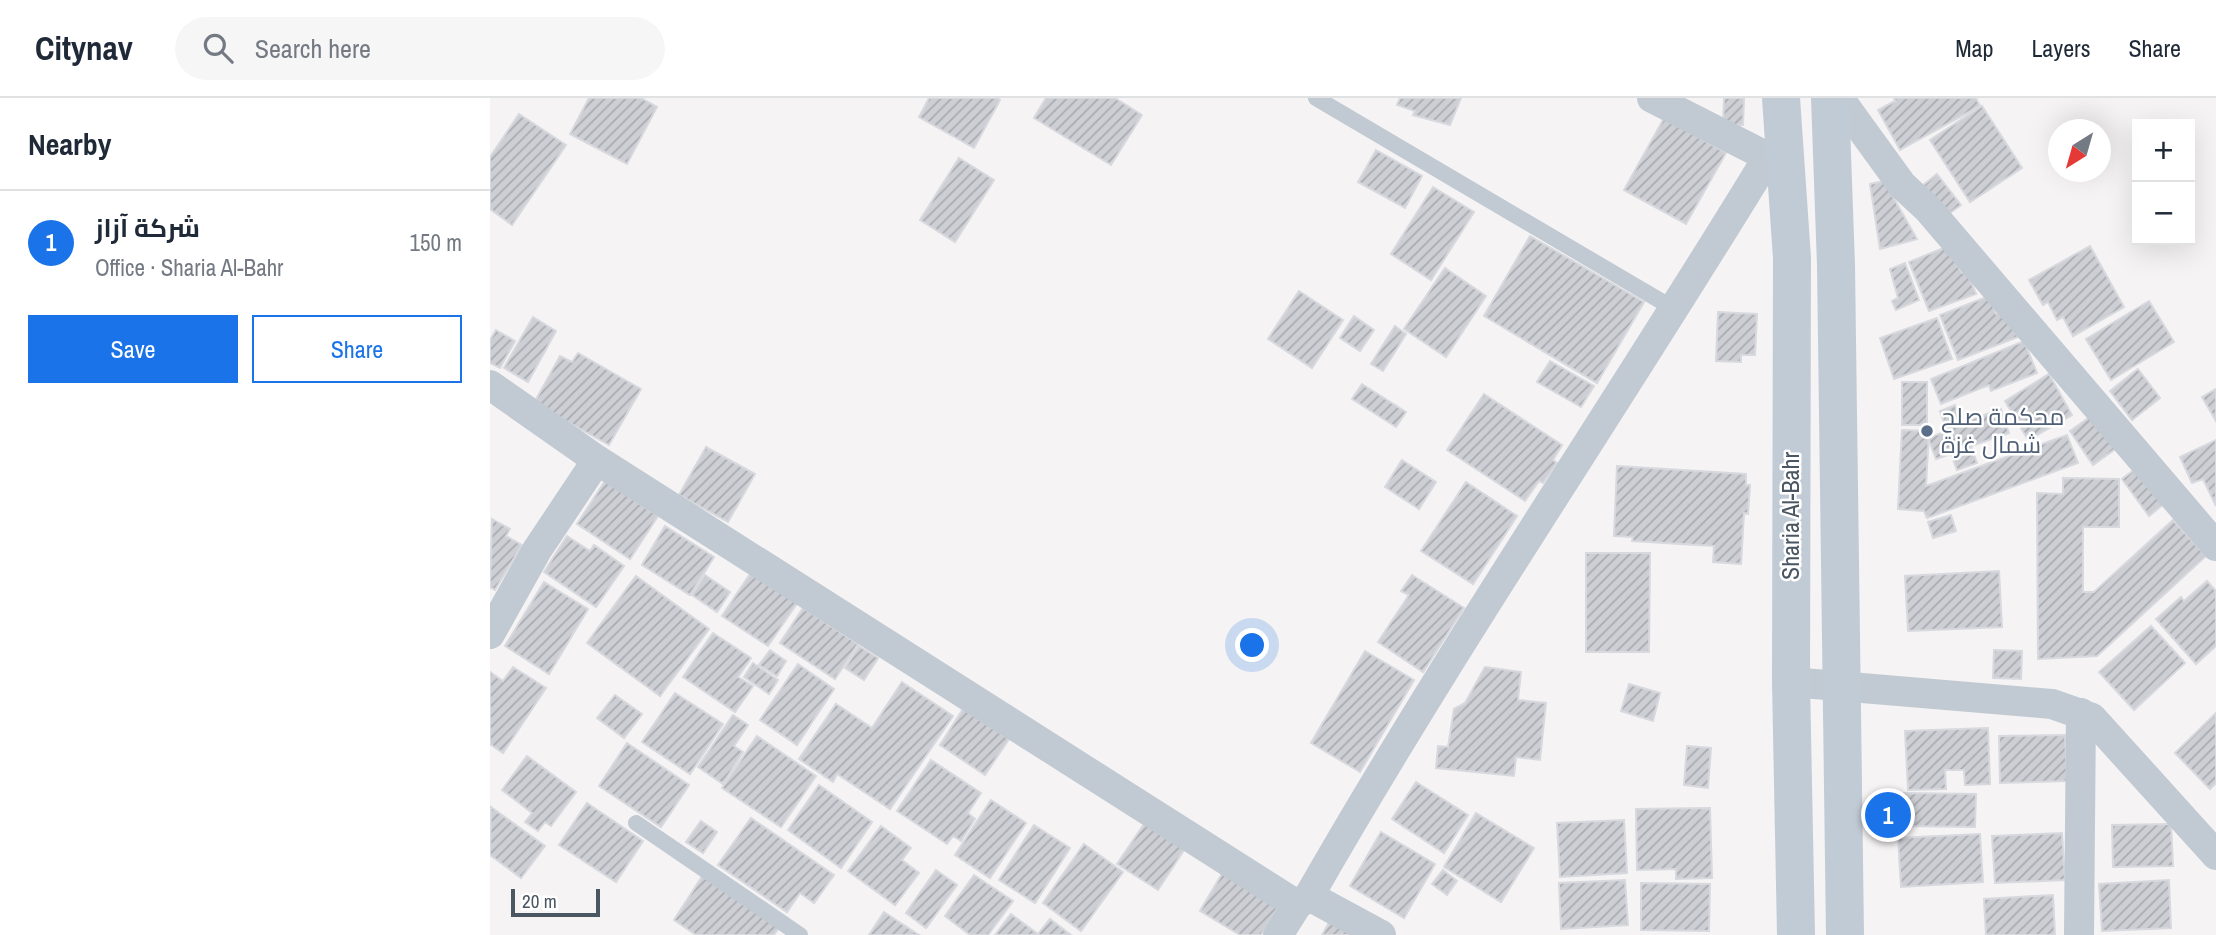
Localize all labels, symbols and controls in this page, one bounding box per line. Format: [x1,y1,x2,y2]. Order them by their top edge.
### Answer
search box [175,17,665,80]
text: Citynav [35,26,133,70]
icon: search [199,29,237,67]
text: Search here [255,31,371,66]
text: Map [1955,32,1993,64]
text: Layers [2031,32,2090,64]
text: Share [2128,32,2181,64]
north arrow [2048,119,2111,182]
map controls [2132,119,2195,245]
button: + [2132,119,2195,182]
text: Nearby [28,124,111,164]
button: − [2132,182,2195,245]
text: شركة آزاز [95,210,200,245]
text: 1 [46,227,56,258]
text: 150 m [410,227,462,258]
text: Office · Sharia Al-Bahr [95,252,283,283]
button: Save [28,315,238,383]
button: Share [252,315,462,383]
place label: محكمة صلح شمال غزة [1941,400,2064,460]
marker: محكمة صلح شمال غزة [1919,423,1935,439]
street label: Sharia Al-Bahr [1774,452,1806,580]
your location [1235,628,1269,662]
pin: 1 [1865,789,1911,841]
scale bar [511,886,600,918]
text: 20 m [522,888,557,914]

